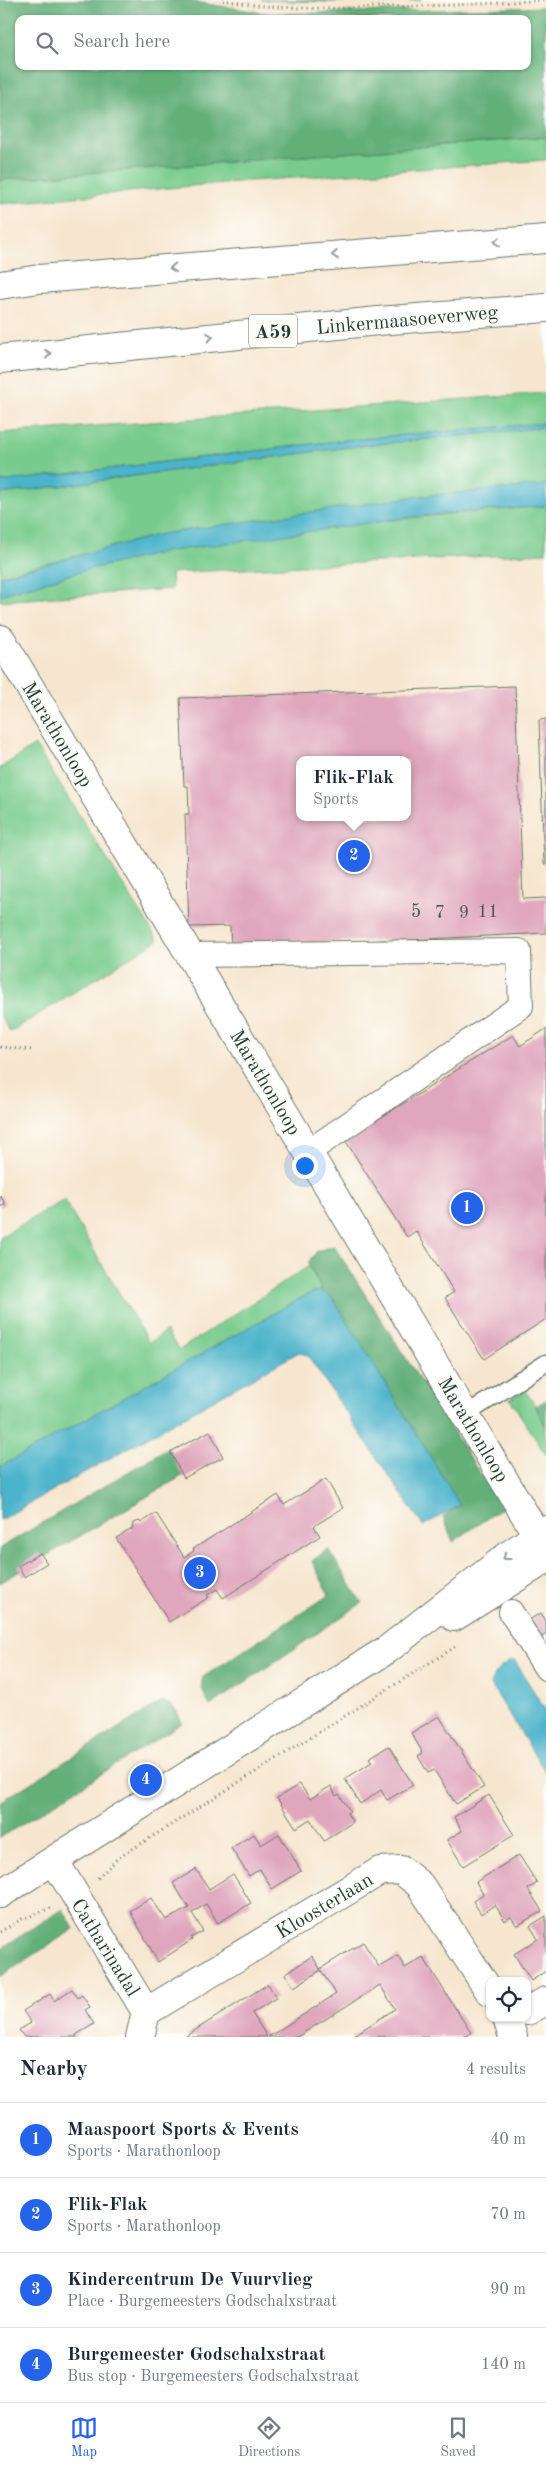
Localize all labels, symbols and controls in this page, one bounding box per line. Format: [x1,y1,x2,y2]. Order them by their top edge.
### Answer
search box [15,15,531,70]
icon: search [33,29,61,57]
text: Search here [73,33,170,52]
one-way arrow [493,237,501,248]
one-way arrow [331,250,339,261]
one-way arrow [169,262,177,273]
street label: Linkermaasoeverweg [315,303,499,339]
road number: A59 [249,314,297,348]
one-way arrow [206,332,214,343]
one-way arrow [45,348,53,359]
street label: Marathonloop [17,679,95,791]
popup [296,756,411,821]
text: Flik-Flak [313,769,394,788]
text: Sports [313,792,358,808]
pin: 2 [338,837,370,875]
house number: 5 [411,903,421,921]
house number: 11 [478,903,498,921]
house number: 7 [435,904,445,922]
house number: 9 [459,904,469,922]
street label: Marathonloop [225,1027,303,1139]
your location [292,1153,318,1179]
pin: 1 [451,1189,483,1227]
street label: Marathonloop [433,1374,511,1486]
one-way arrow [502,1552,511,1561]
pin: 3 [184,1554,216,1592]
pin: 4 [130,1761,162,1799]
street label: Kloosterlaan [273,1870,377,1943]
street label: Catharinadal [66,1896,142,2000]
map controls [486,1977,531,2022]
button: locate [486,1977,531,2022]
text: Nearby [20,2059,88,2080]
text: 4 results [466,2062,526,2078]
text: Maaspoort Sports & Events [67,2121,299,2140]
text: 1 [31,2132,41,2148]
text: 40 m [490,2132,526,2148]
text: Sports · Marathonloop [67,2144,221,2160]
text: Flik-Flak [67,2196,148,2215]
text: 2 [31,2207,41,2223]
text: 70 m [490,2207,526,2223]
text: Sports · Marathonloop [67,2219,221,2235]
text: Kindercentrum De Vuurvlieg [67,2271,313,2290]
text: 3 [31,2282,41,2298]
text: 90 m [490,2282,526,2298]
text: Place · Burgemeesters Godschalxstraat [67,2294,337,2310]
text: Burgemeester Godschalxstraat [67,2346,326,2365]
text: 4 [31,2357,41,2373]
text: 140 m [481,2357,526,2373]
text: Bus stop · Burgemeesters Godschalxstraat [67,2369,359,2385]
tab: Map [70,2414,98,2461]
tab: Directions [238,2414,300,2461]
tab: Saved [440,2414,476,2461]

